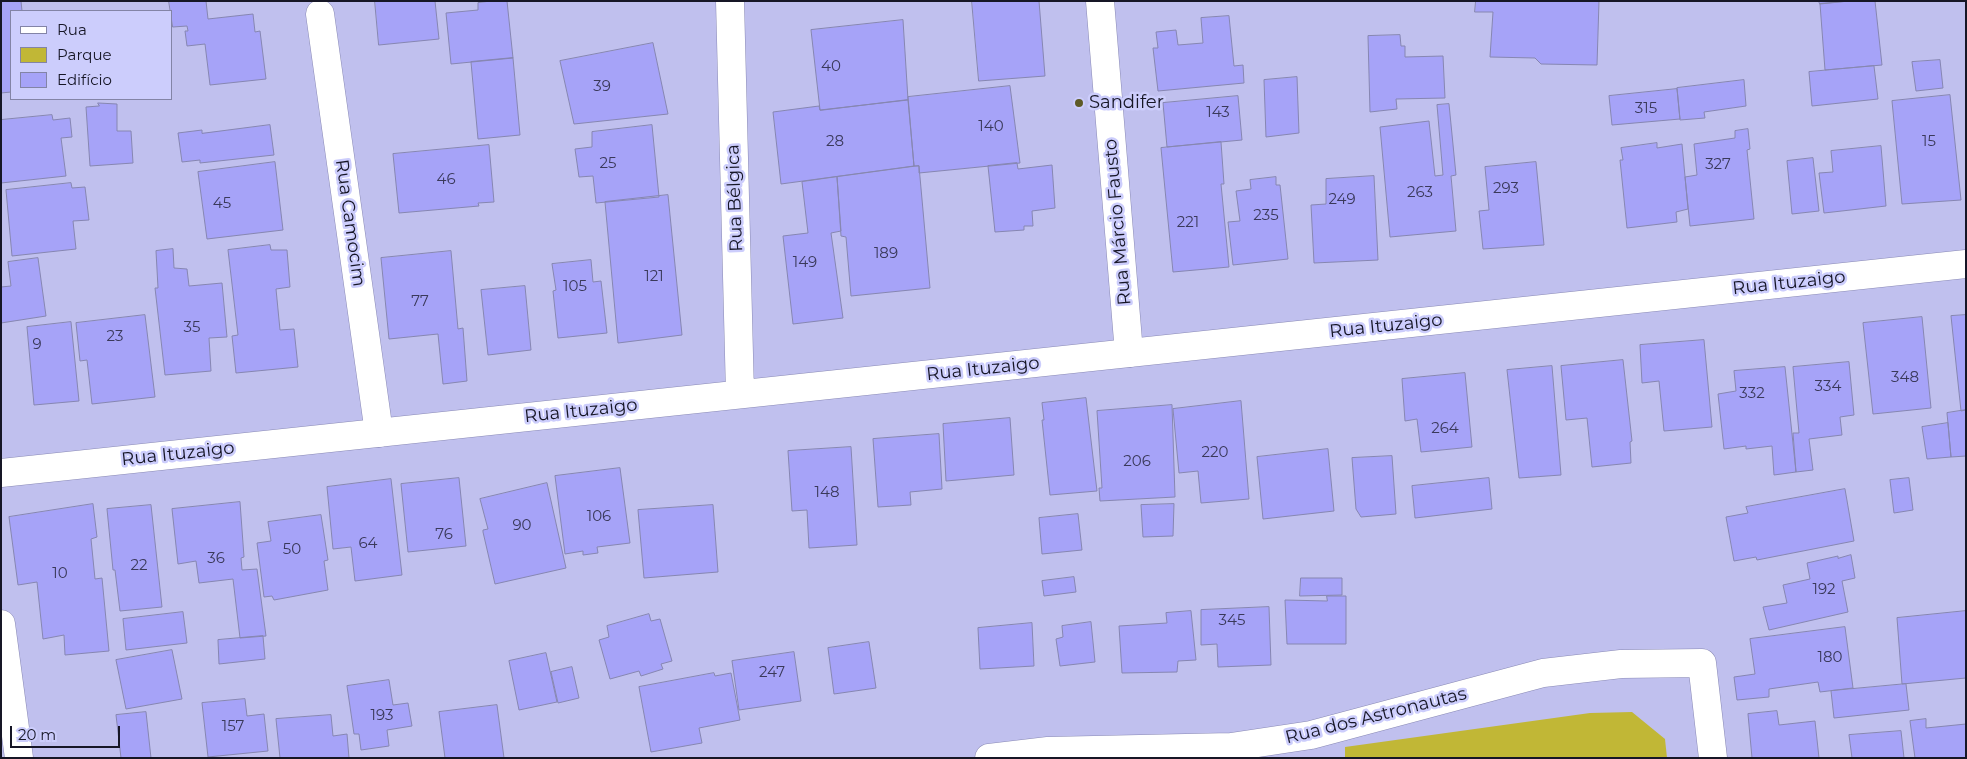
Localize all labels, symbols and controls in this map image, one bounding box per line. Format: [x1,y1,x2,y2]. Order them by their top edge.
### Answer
legend [10,10,172,100]
text: Rua [57,20,87,39]
text: Parque [57,45,112,64]
house number: 40 [821,58,841,76]
text: Edifício [57,70,112,89]
house number: 39 [593,78,611,96]
place label: Sandifer [1089,92,1164,114]
marker: Sandifer [1073,97,1085,109]
house number: 315 [1635,100,1657,118]
house number: 143 [1206,104,1230,122]
house number: 140 [978,118,1004,136]
house number: 28 [826,133,844,151]
house number: 15 [1922,133,1936,151]
street label: Rua Márcio Fausto [1100,138,1136,306]
street label: Rua Bélgica [722,144,748,252]
house number: 25 [599,155,617,173]
house number: 327 [1705,156,1731,174]
street label: Rua Camocim [330,158,370,288]
house number: 46 [436,171,456,189]
house number: 293 [1493,180,1519,198]
house number: 263 [1407,184,1433,202]
house number: 249 [1328,191,1356,209]
house number: 45 [213,195,231,213]
house number: 235 [1253,207,1279,225]
house number: 221 [1177,214,1199,232]
house number: 189 [874,245,898,263]
house number: 149 [793,254,817,272]
street label: Rua Ituzaigo [1731,266,1847,300]
house number: 121 [644,268,664,286]
house number: 105 [563,278,587,296]
house number: 77 [411,293,429,311]
street label: Rua Ituzaigo [1328,309,1444,343]
house number: 35 [184,319,200,337]
house number: 23 [107,328,123,346]
house number: 9 [32,336,42,354]
street label: Rua Ituzaigo [925,352,1041,386]
house number: 348 [1891,369,1919,387]
house number: 334 [1815,378,1841,396]
house number: 332 [1739,385,1765,403]
street label: Rua Ituzaigo [523,394,639,428]
house number: 264 [1431,420,1459,438]
street label: Rua Ituzaigo [120,437,236,471]
house number: 220 [1202,444,1228,462]
house number: 206 [1123,453,1151,471]
house number: 148 [814,484,840,502]
house number: 106 [587,508,611,526]
house number: 90 [512,517,532,535]
house number: 76 [435,526,453,544]
house number: 64 [358,535,378,553]
house number: 50 [283,541,301,559]
house number: 36 [207,550,225,568]
house number: 22 [130,557,148,575]
house number: 10 [52,565,68,583]
house number: 192 [1812,581,1836,599]
house number: 345 [1219,612,1245,630]
house number: 180 [1818,649,1842,667]
house number: 247 [759,664,785,682]
street label: Rua dos Astronautas [1283,683,1469,749]
house number: 193 [371,707,393,725]
scale bar [12,716,122,748]
house number: 157 [222,718,244,736]
text: 20 m [18,725,56,744]

